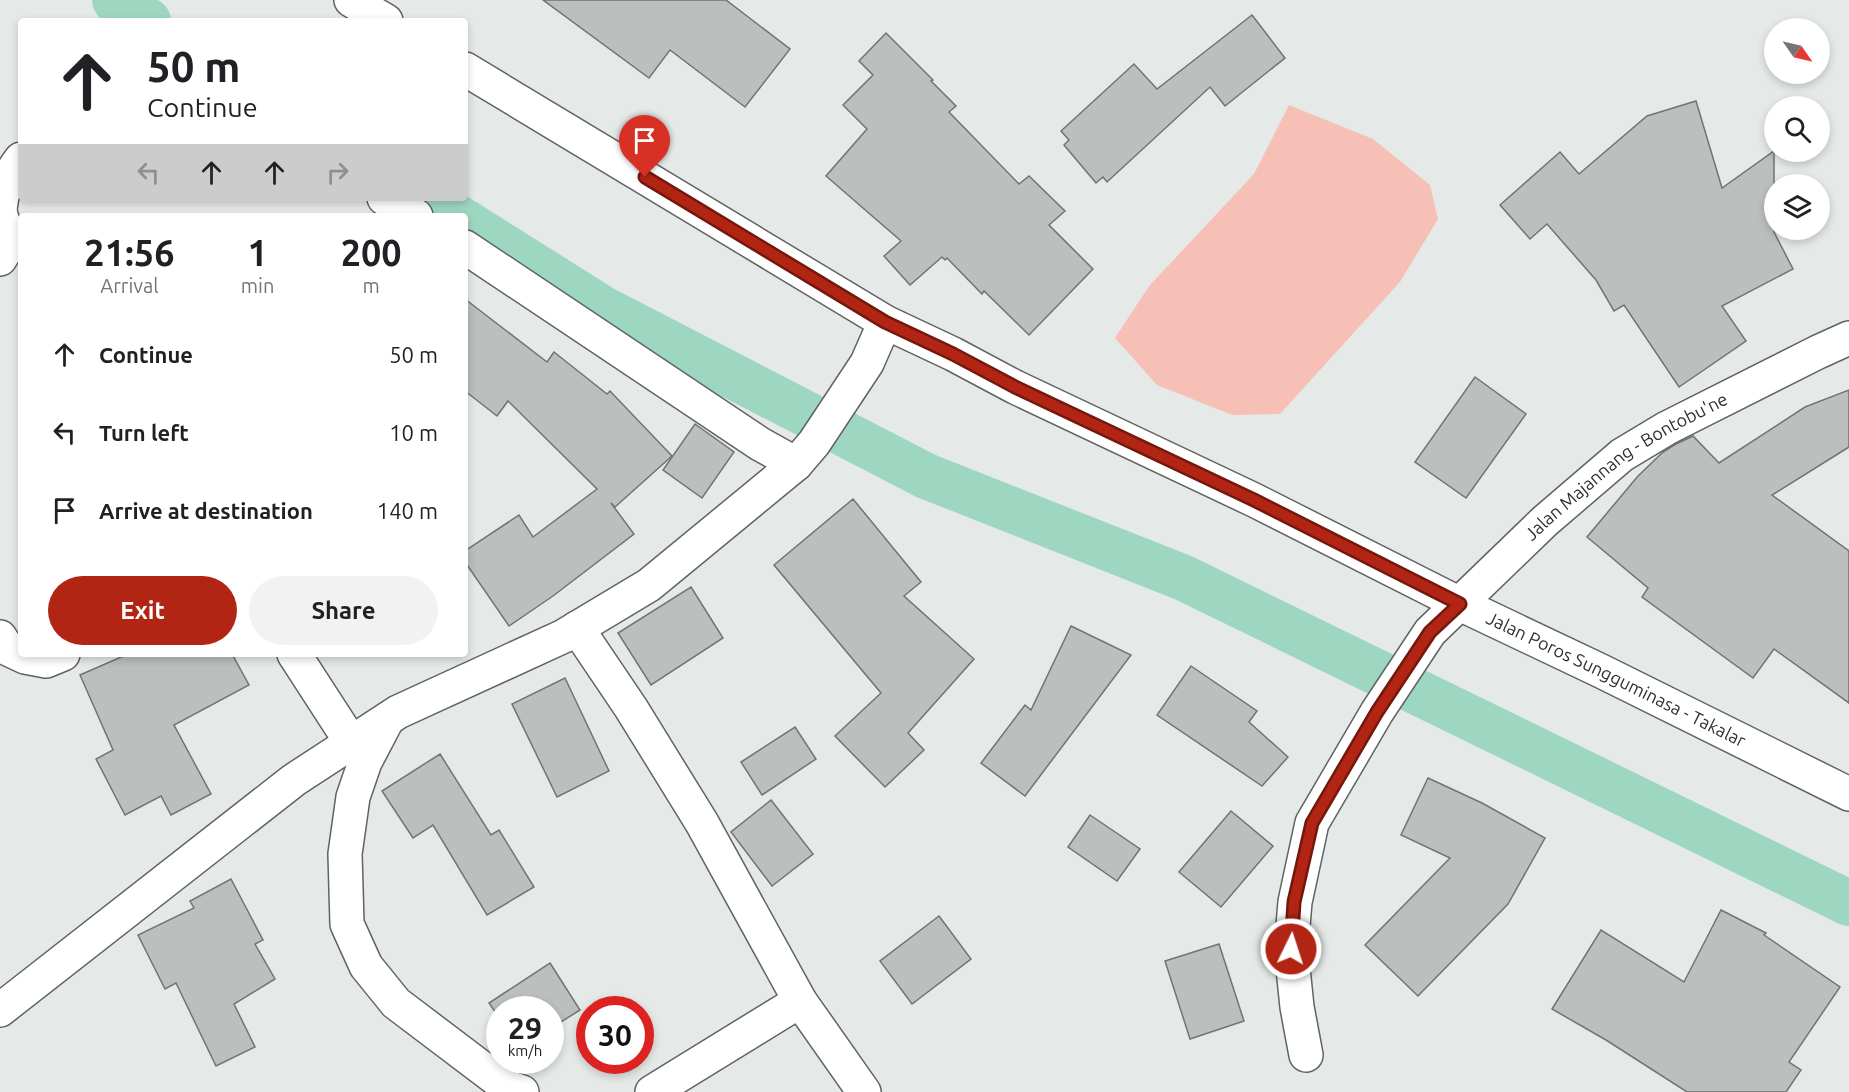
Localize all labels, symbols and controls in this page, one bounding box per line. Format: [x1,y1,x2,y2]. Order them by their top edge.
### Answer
north arrow [1764,18,1830,84]
map controls [1764,18,1830,240]
icon: ahead [48,42,126,120]
text: 50 m [147,43,241,90]
text: Continue [147,92,258,122]
button: search [1764,96,1830,162]
pin [619,115,670,177]
icon: arrive [628,124,661,157]
icon: left [132,156,165,189]
icon: ahead [195,156,228,189]
icon: ahead [258,156,291,189]
icon: right [321,156,354,189]
button: layers [1764,174,1830,240]
text: 21:56 [84,232,174,273]
text: 1 [247,232,268,273]
text: 200 [341,232,402,273]
text: Arrival [100,274,159,297]
text: min [241,274,274,297]
text: m [363,274,380,297]
icon: ahead [48,338,81,371]
text: Continue [99,342,193,367]
text: 50 m [389,342,438,367]
street label: Jalan Majannang - Bontobu'ne [1520,388,1731,544]
icon: left [48,416,81,449]
text: Turn left [99,420,189,445]
text: 10 m [389,420,438,445]
icon: arrive [48,494,81,527]
text: Arrive at destination [99,498,313,523]
text: 140 m [377,498,438,523]
button: Exit [48,576,237,645]
button: Share [249,576,438,645]
street label: Jalan Poros Sungguminasa - Takalar [1484,607,1749,750]
position arrow [1259,917,1323,981]
speed limit sign: 30 [576,996,654,1074]
text: 29 [508,1011,542,1045]
text: km/h [508,1042,542,1059]

